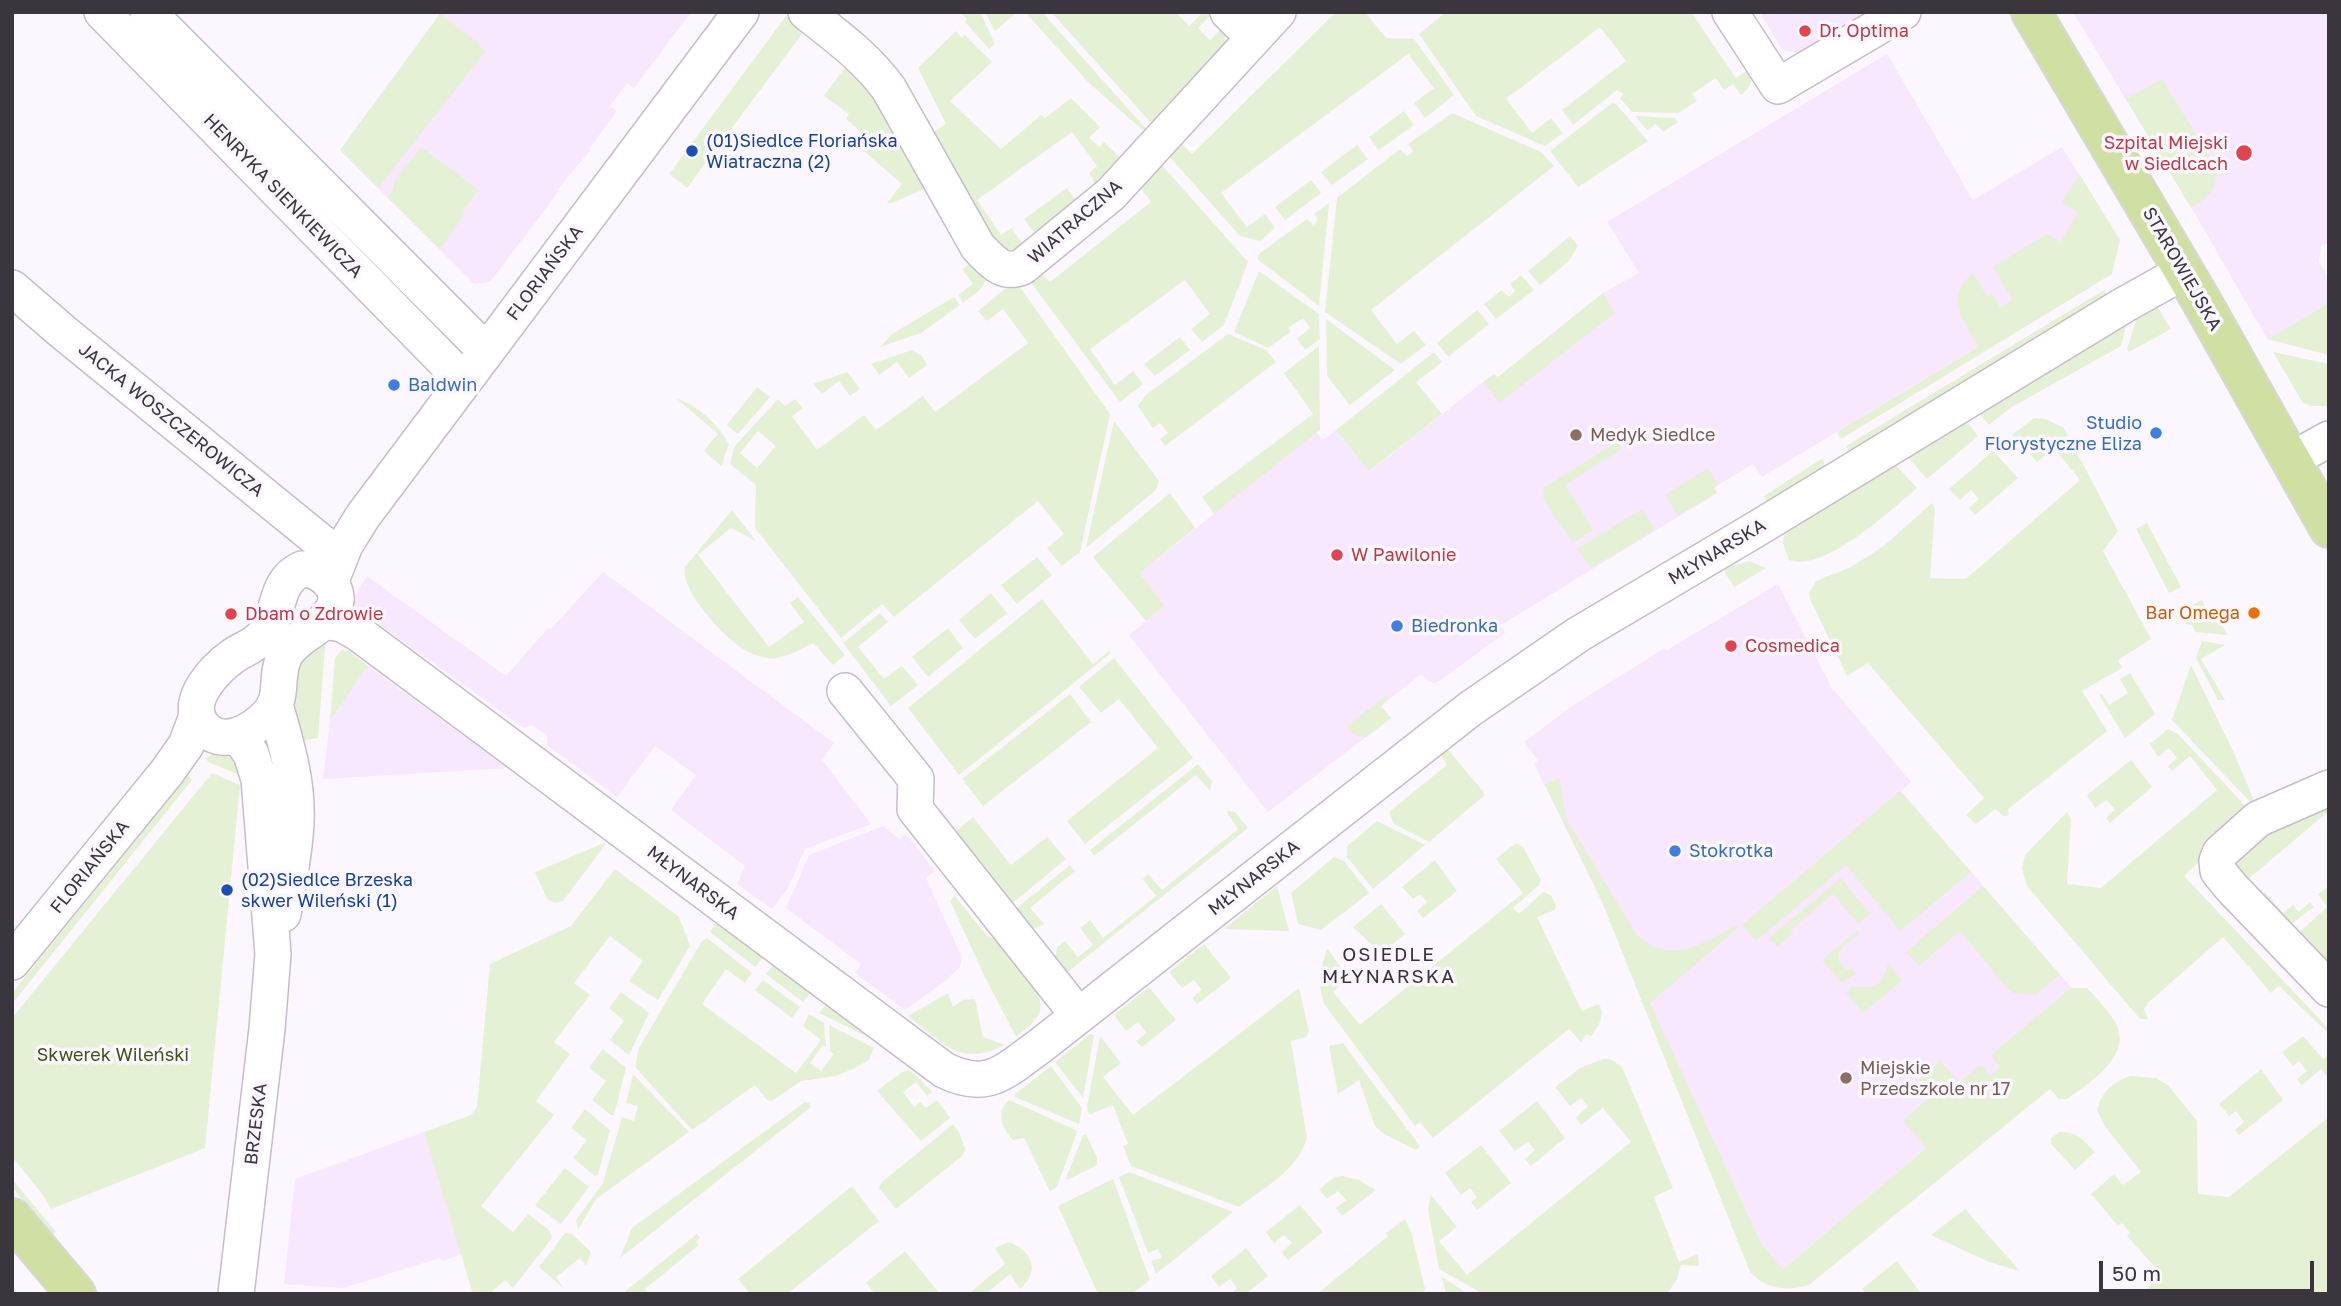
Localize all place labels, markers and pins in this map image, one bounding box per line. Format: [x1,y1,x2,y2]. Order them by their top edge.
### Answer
place label: Dr. Optima [1819,20,1909,42]
marker: Dr. Optima [1797,23,1813,39]
place label: (01)Siedlce Floriańska Wiatraczna (2) [706,130,898,172]
place label: Szpital Miejski w Siedlcach [2104,132,2228,174]
marker: (01)Siedlce Floriańska Wiatraczna (2) [684,143,700,159]
marker: Szpital Miejski w Siedlcach [2234,143,2254,163]
place label: Baldwin [408,374,477,396]
marker: Baldwin [386,377,402,393]
place label: Studio Florystyczne Eliza [1985,412,2142,454]
place label: Medyk Siedlce [1590,424,1715,446]
marker: Studio Florystyczne Eliza [2148,425,2164,441]
marker: Medyk Siedlce [1568,427,1584,443]
place label: W Pawilonie [1351,544,1456,566]
marker: W Pawilonie [1329,547,1345,563]
place label: Bar Omega [2145,602,2240,624]
place label: Dbam o Zdrowie [245,603,383,625]
marker: Bar Omega [2246,605,2262,621]
marker: Dbam o Zdrowie [223,606,239,622]
place label: Biedronka [1411,615,1498,637]
marker: Biedronka [1389,618,1405,634]
place label: Cosmedica [1745,635,1840,657]
marker: Cosmedica [1723,638,1739,654]
place label: Stokrotka [1689,840,1773,862]
marker: Stokrotka [1667,843,1683,859]
place label: (02)Siedlce Brzeska skwer Wileński (1) [241,869,413,912]
marker: (02)Siedlce Brzeska skwer Wileński (1) [219,882,235,898]
place label: Miejskie Przedszkole nr 17 [1860,1057,2010,1100]
marker: Miejskie Przedszkole nr 17 [1838,1070,1854,1086]

